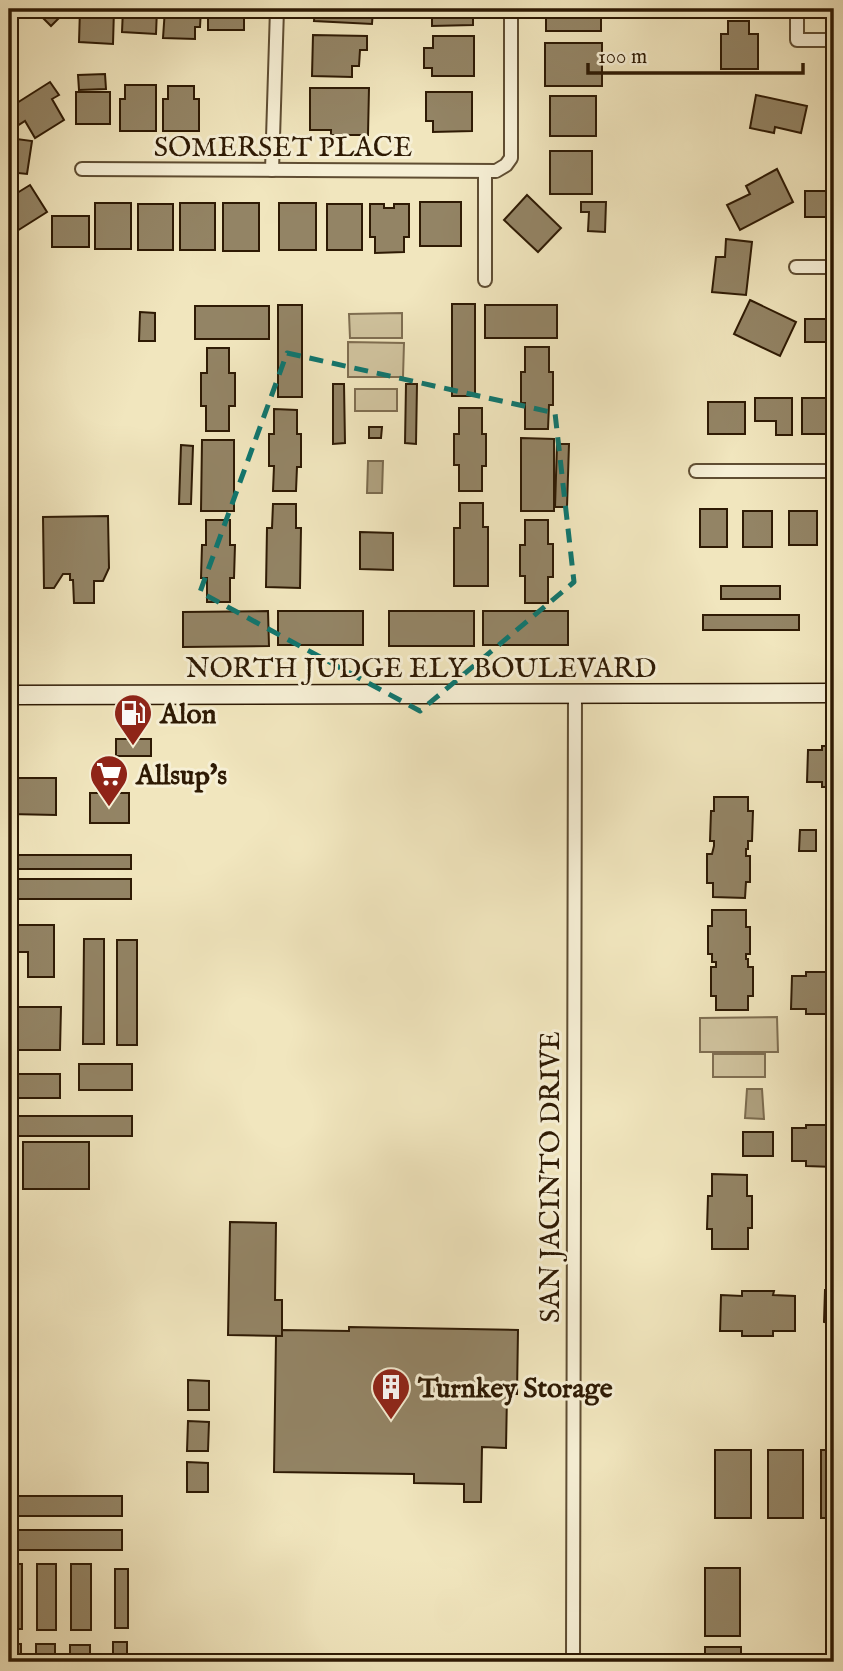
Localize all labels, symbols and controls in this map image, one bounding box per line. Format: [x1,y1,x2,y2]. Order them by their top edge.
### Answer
scale bar [588,32,803,76]
text: 100 m [598,44,647,71]
street label: SOMERSET PLACE [154,131,412,166]
street label: NORTH JUDGE ELY BOULEVARD [186,652,656,687]
fuel station icon: Alon [112,692,154,747]
place label: Alon [159,698,216,733]
supermarket icon: Allsup's [88,753,130,808]
place label: Allsup's [135,759,227,794]
street label: SAN JACINTO DRIVE [534,1031,569,1323]
building icon: Turnkey Storage [370,1366,412,1421]
place label: Turnkey Storage [417,1372,613,1407]

